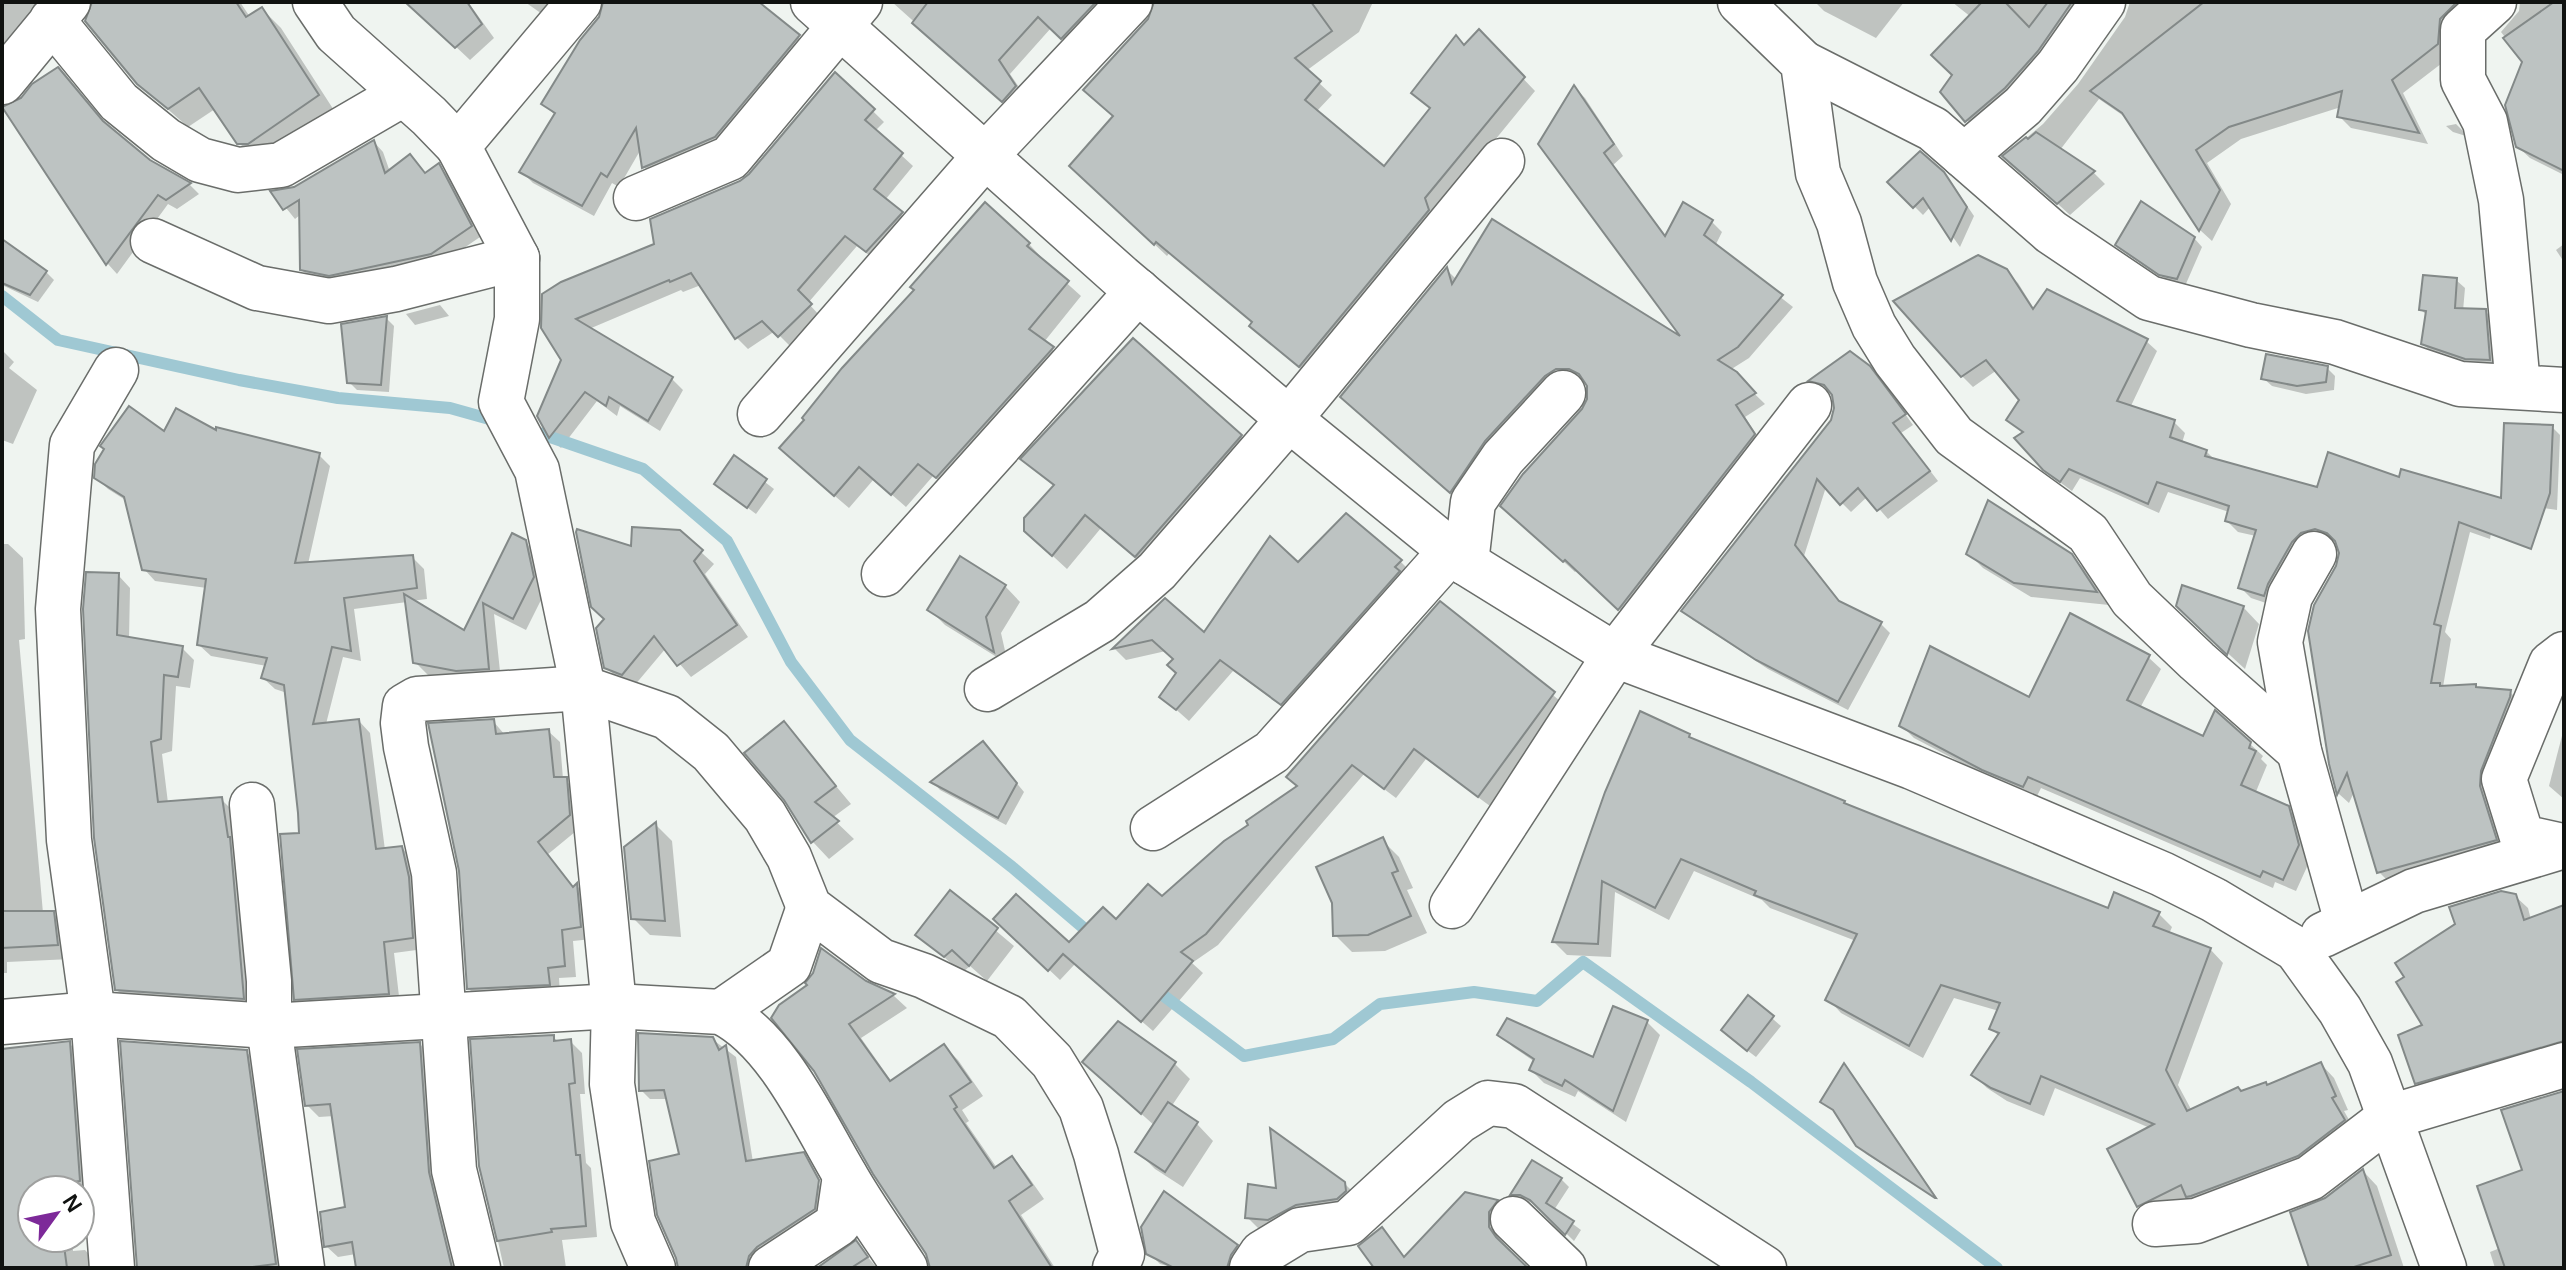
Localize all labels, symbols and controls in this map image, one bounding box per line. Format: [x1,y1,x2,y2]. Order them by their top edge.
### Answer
north arrow [16,1174,96,1254]
text: N [58,1190,87,1217]

